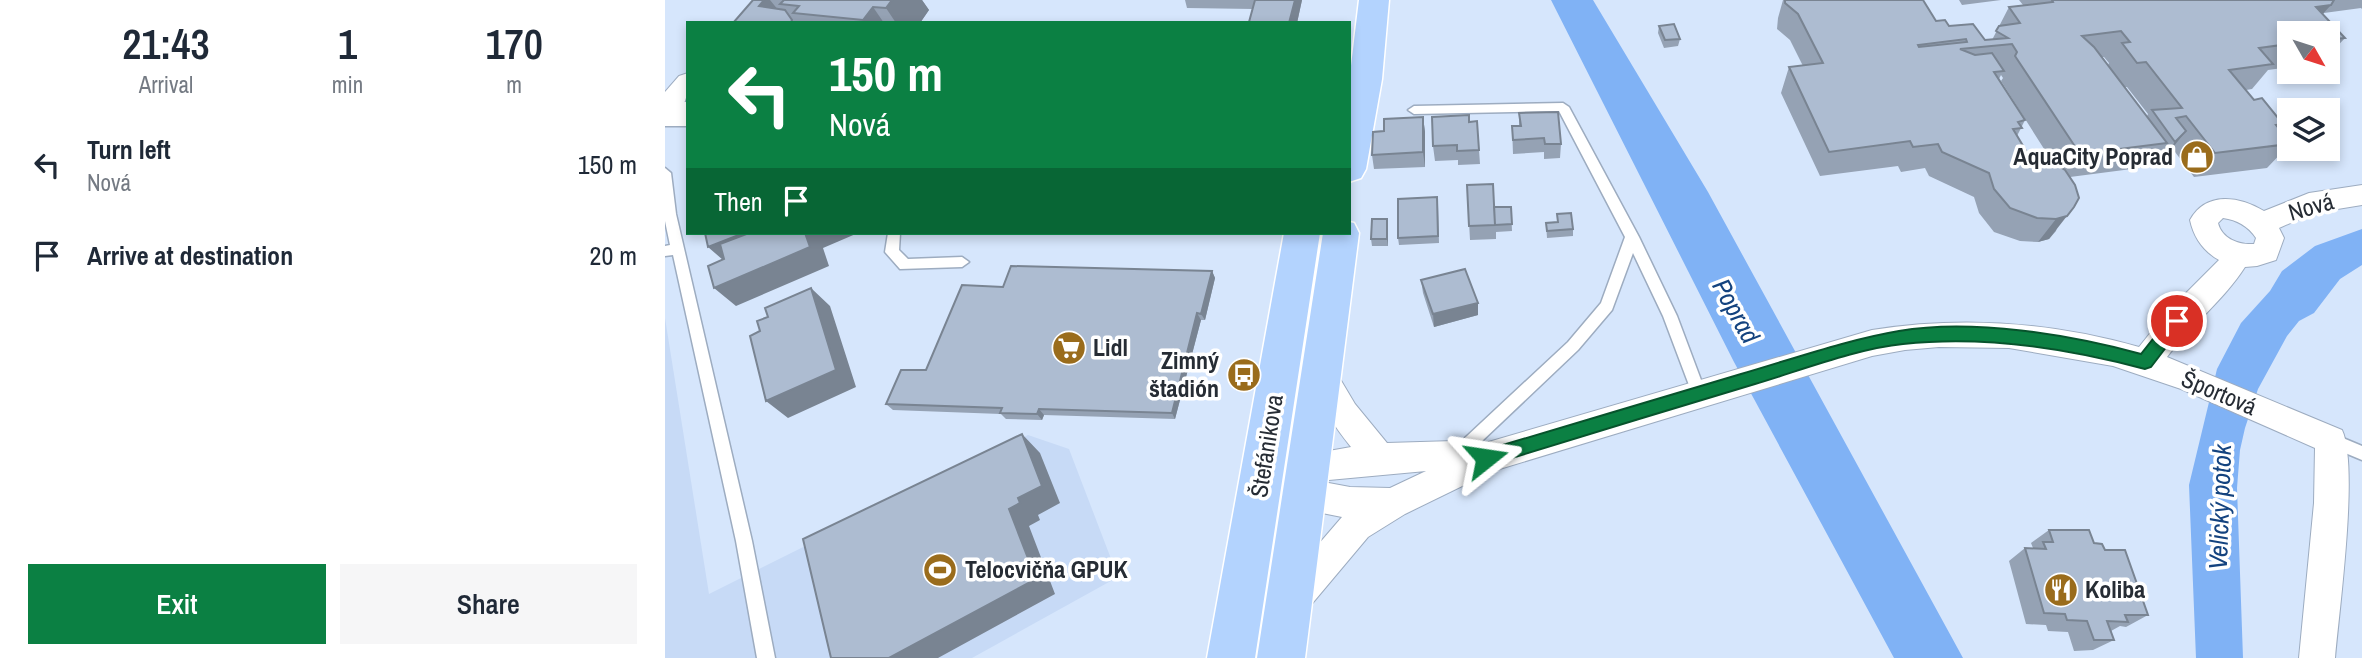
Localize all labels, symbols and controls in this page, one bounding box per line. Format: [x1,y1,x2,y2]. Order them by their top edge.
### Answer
text: 21:43 [122,16,210,72]
text: 1 [338,16,357,72]
text: 170 [485,16,543,72]
north arrow [2277,21,2340,84]
map controls [2277,21,2340,161]
text: 150 m [829,40,943,106]
icon: left [714,49,805,140]
text: Arrival [139,69,193,100]
text: min [332,69,363,100]
text: m [506,69,522,100]
button: layers [2277,98,2340,161]
text: Nová [829,103,890,146]
text: Turn left [87,132,171,167]
shop icon: AquaCity Poprad [2178,138,2216,176]
place label: AquaCity Poprad [2013,140,2173,172]
icon: left [28,146,66,184]
text: 150 m [578,147,637,182]
text: Nová [87,167,131,198]
icon: arrive [777,182,815,220]
text: Then [714,184,763,219]
street label: Nová [2284,184,2337,228]
icon: arrive [28,237,66,275]
text: Arrive at destination [87,238,293,273]
text: 20 m [590,238,637,273]
water label: Poprad [1704,272,1768,349]
pin [2147,291,2207,351]
icon: arrive [2158,302,2196,340]
supermarket icon: Lidl [1050,329,1088,367]
place label: Lidl [1093,331,1128,363]
place label: Zimný štadión [1149,344,1219,404]
bus stop icon: Zimný štadión [1225,356,1263,394]
street label: Športová [2177,362,2262,422]
street label: Štefánikova [1242,392,1290,500]
position arrow [1449,421,1523,495]
water label: Velický potok [2200,442,2239,570]
sports icon: Telocvičňa GPUK [921,551,959,589]
place label: Telocvičňa GPUK [965,553,1128,585]
button: Exit [28,564,326,644]
button: Share [340,564,637,644]
restaurant icon: Koliba [2042,571,2080,609]
place label: Koliba [2085,573,2145,605]

